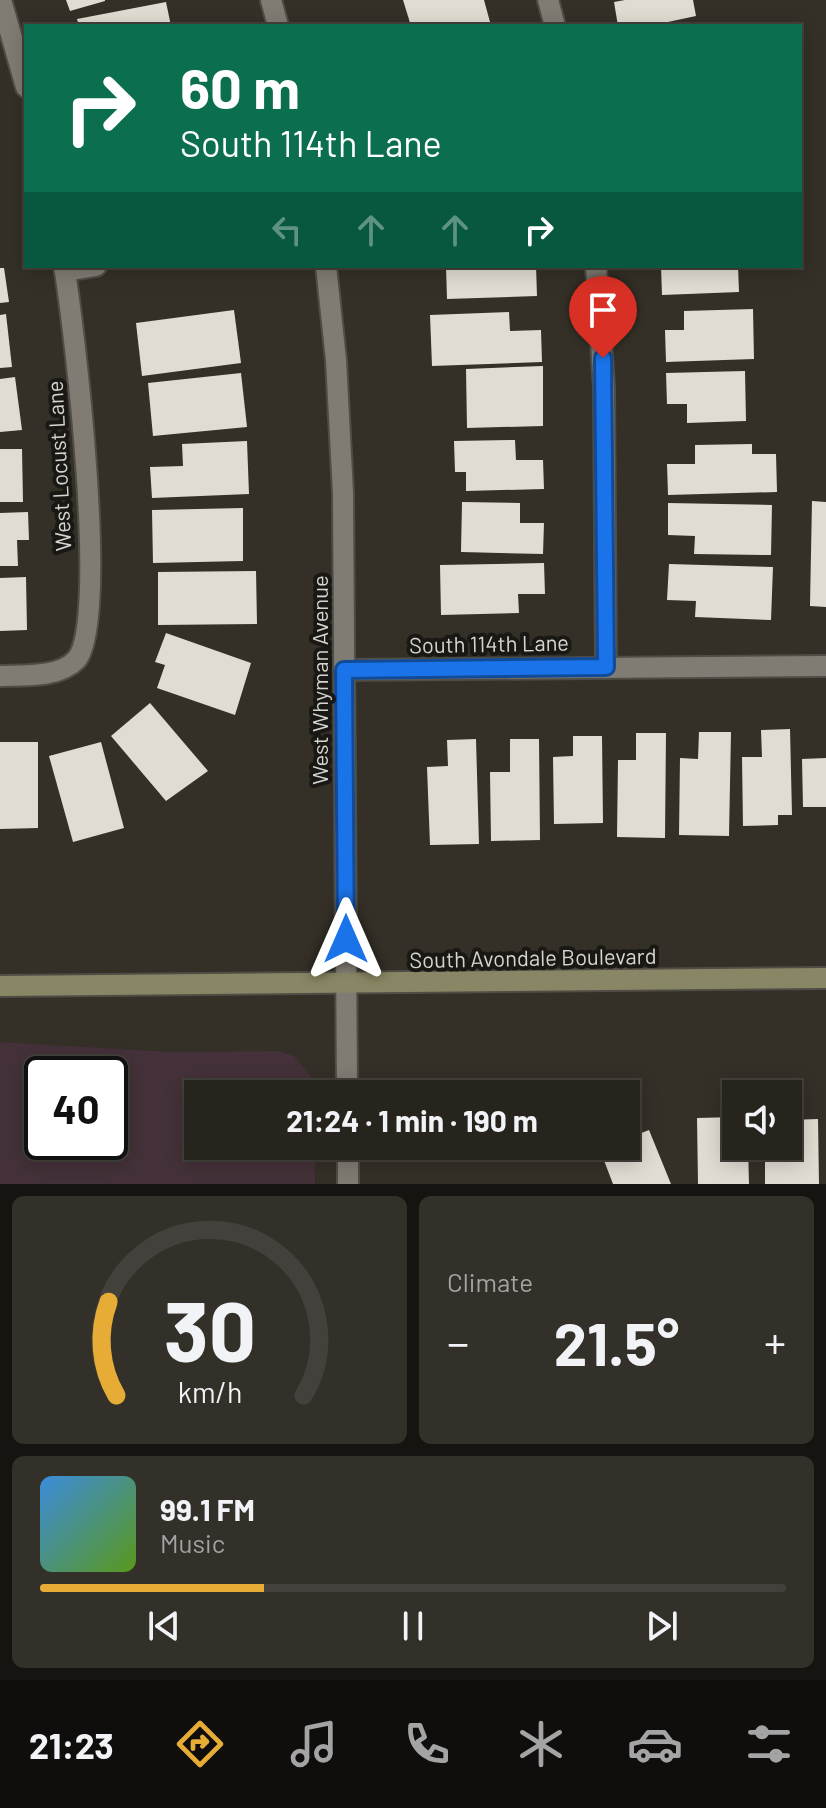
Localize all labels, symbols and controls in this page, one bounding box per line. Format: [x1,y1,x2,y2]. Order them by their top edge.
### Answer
text: 60 m [180,53,300,120]
icon: right [48,56,152,160]
text: South 114th Lane [180,121,442,164]
icon: left [265,208,309,252]
icon: ahead [349,208,393,252]
icon: ahead [433,208,477,252]
icon: right [517,208,561,252]
pin [569,276,637,358]
icon: arrive [581,288,625,332]
street label: West Locust Lane [41,380,75,552]
street label: West Whyman Avenue [306,575,332,785]
street label: South 114th Lane [409,629,569,657]
position arrow [304,897,388,981]
street label: South Avondale Boulevard [409,942,657,972]
speed limit sign: 40 [24,1056,128,1160]
map controls [722,1080,802,1160]
button: sound [722,1080,802,1160]
text: 21:24 · 1 min · 190 m [286,1102,538,1138]
text: Climate [447,1266,533,1297]
text: 30 [163,1279,256,1379]
text: 21.5° [554,1306,679,1378]
text: − [447,1315,469,1368]
text: + [764,1315,786,1368]
text: km/h [177,1374,242,1409]
text: 99.1 FM [160,1491,255,1527]
text: Music [160,1527,225,1558]
icon: previous [142,1604,186,1648]
icon: pause [391,1604,435,1648]
icon: next [640,1604,684,1648]
icon: directions [172,1716,228,1772]
icon: music [286,1716,342,1772]
icon: phone [399,1716,455,1772]
icon: climate [513,1716,569,1772]
icon: car [627,1716,683,1772]
icon: filters [741,1716,797,1772]
text: 21:23 [29,1723,114,1766]

